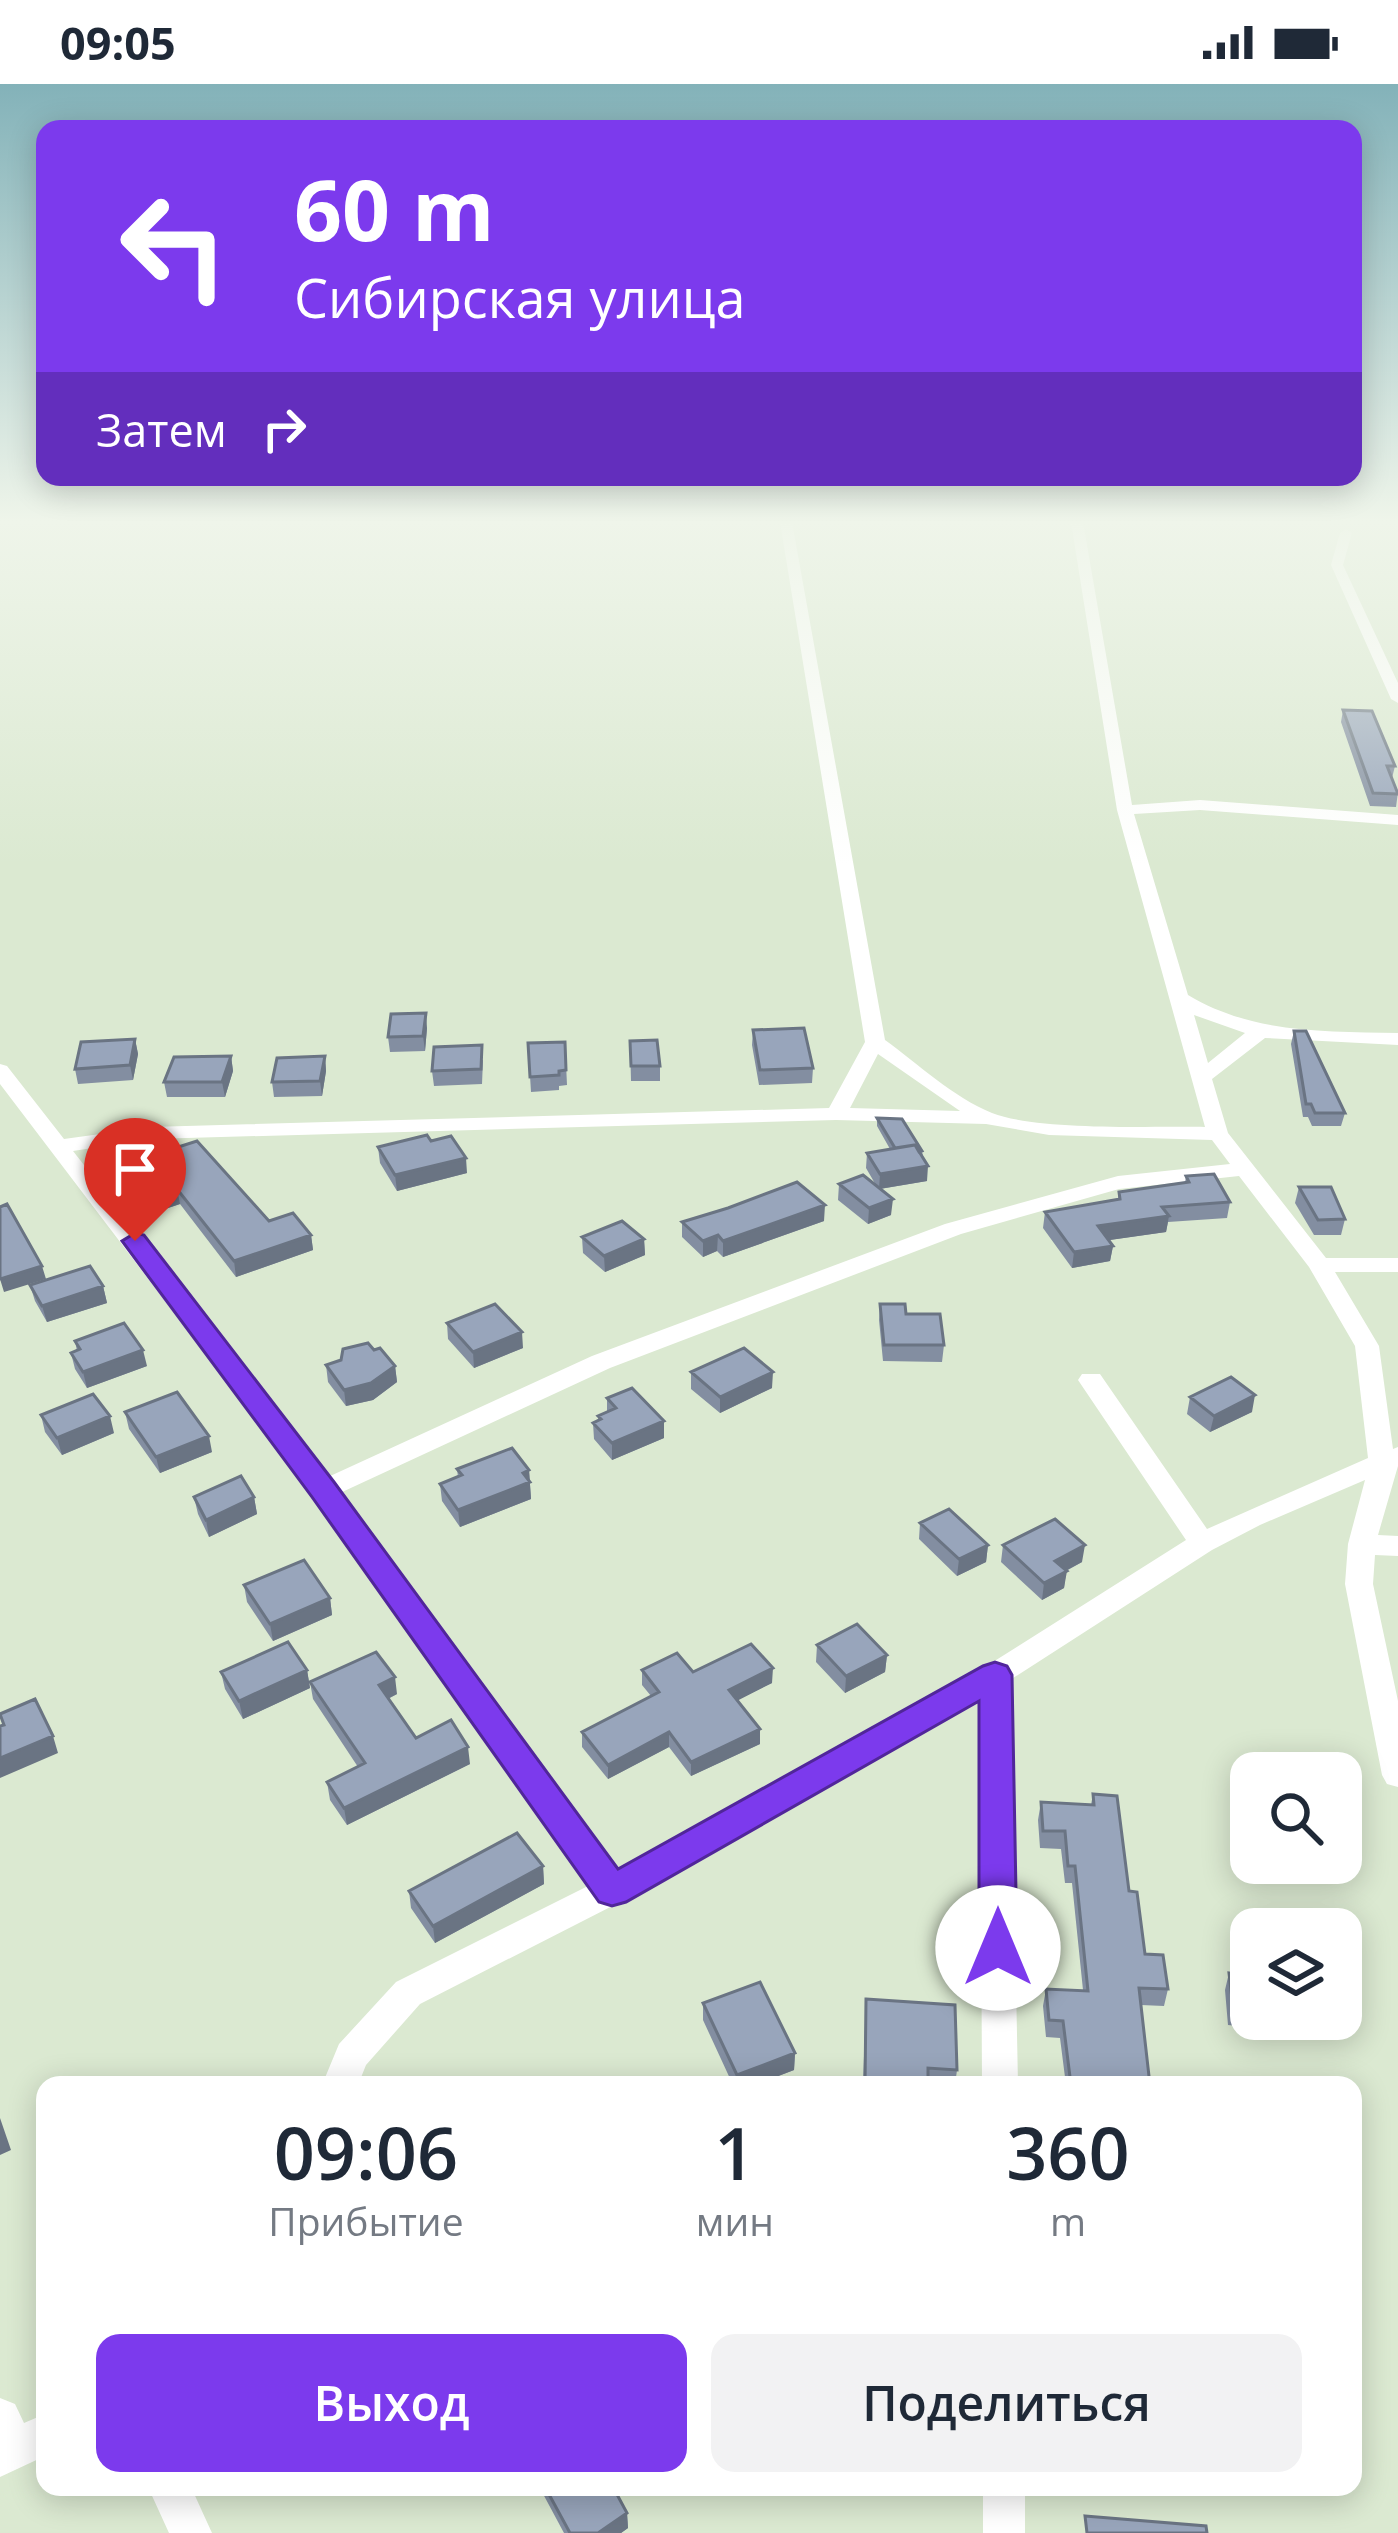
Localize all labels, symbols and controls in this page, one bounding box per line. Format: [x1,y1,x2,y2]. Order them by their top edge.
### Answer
text: 09:05 [60,12,176,73]
text: 60 m [294,151,494,266]
icon: left [96,168,252,324]
text: Сибирская улица [294,260,746,334]
icon: right [251,396,317,462]
text: Затем [96,399,227,460]
pin [84,1118,186,1241]
icon: arrive [102,1136,168,1202]
map controls [1230,1752,1362,2040]
button: search [1230,1752,1362,1884]
position arrow [935,1885,1061,2011]
button: layers [1230,1908,1362,2040]
text: 09:06 [274,2103,458,2201]
text: 1 [714,2103,755,2201]
text: 360 [1006,2103,1130,2201]
text: Прибытие [268,2194,464,2247]
text: мин [696,2194,774,2247]
text: m [1050,2194,1086,2247]
button: Выход [96,2334,687,2472]
button: Поделиться [711,2334,1302,2472]

